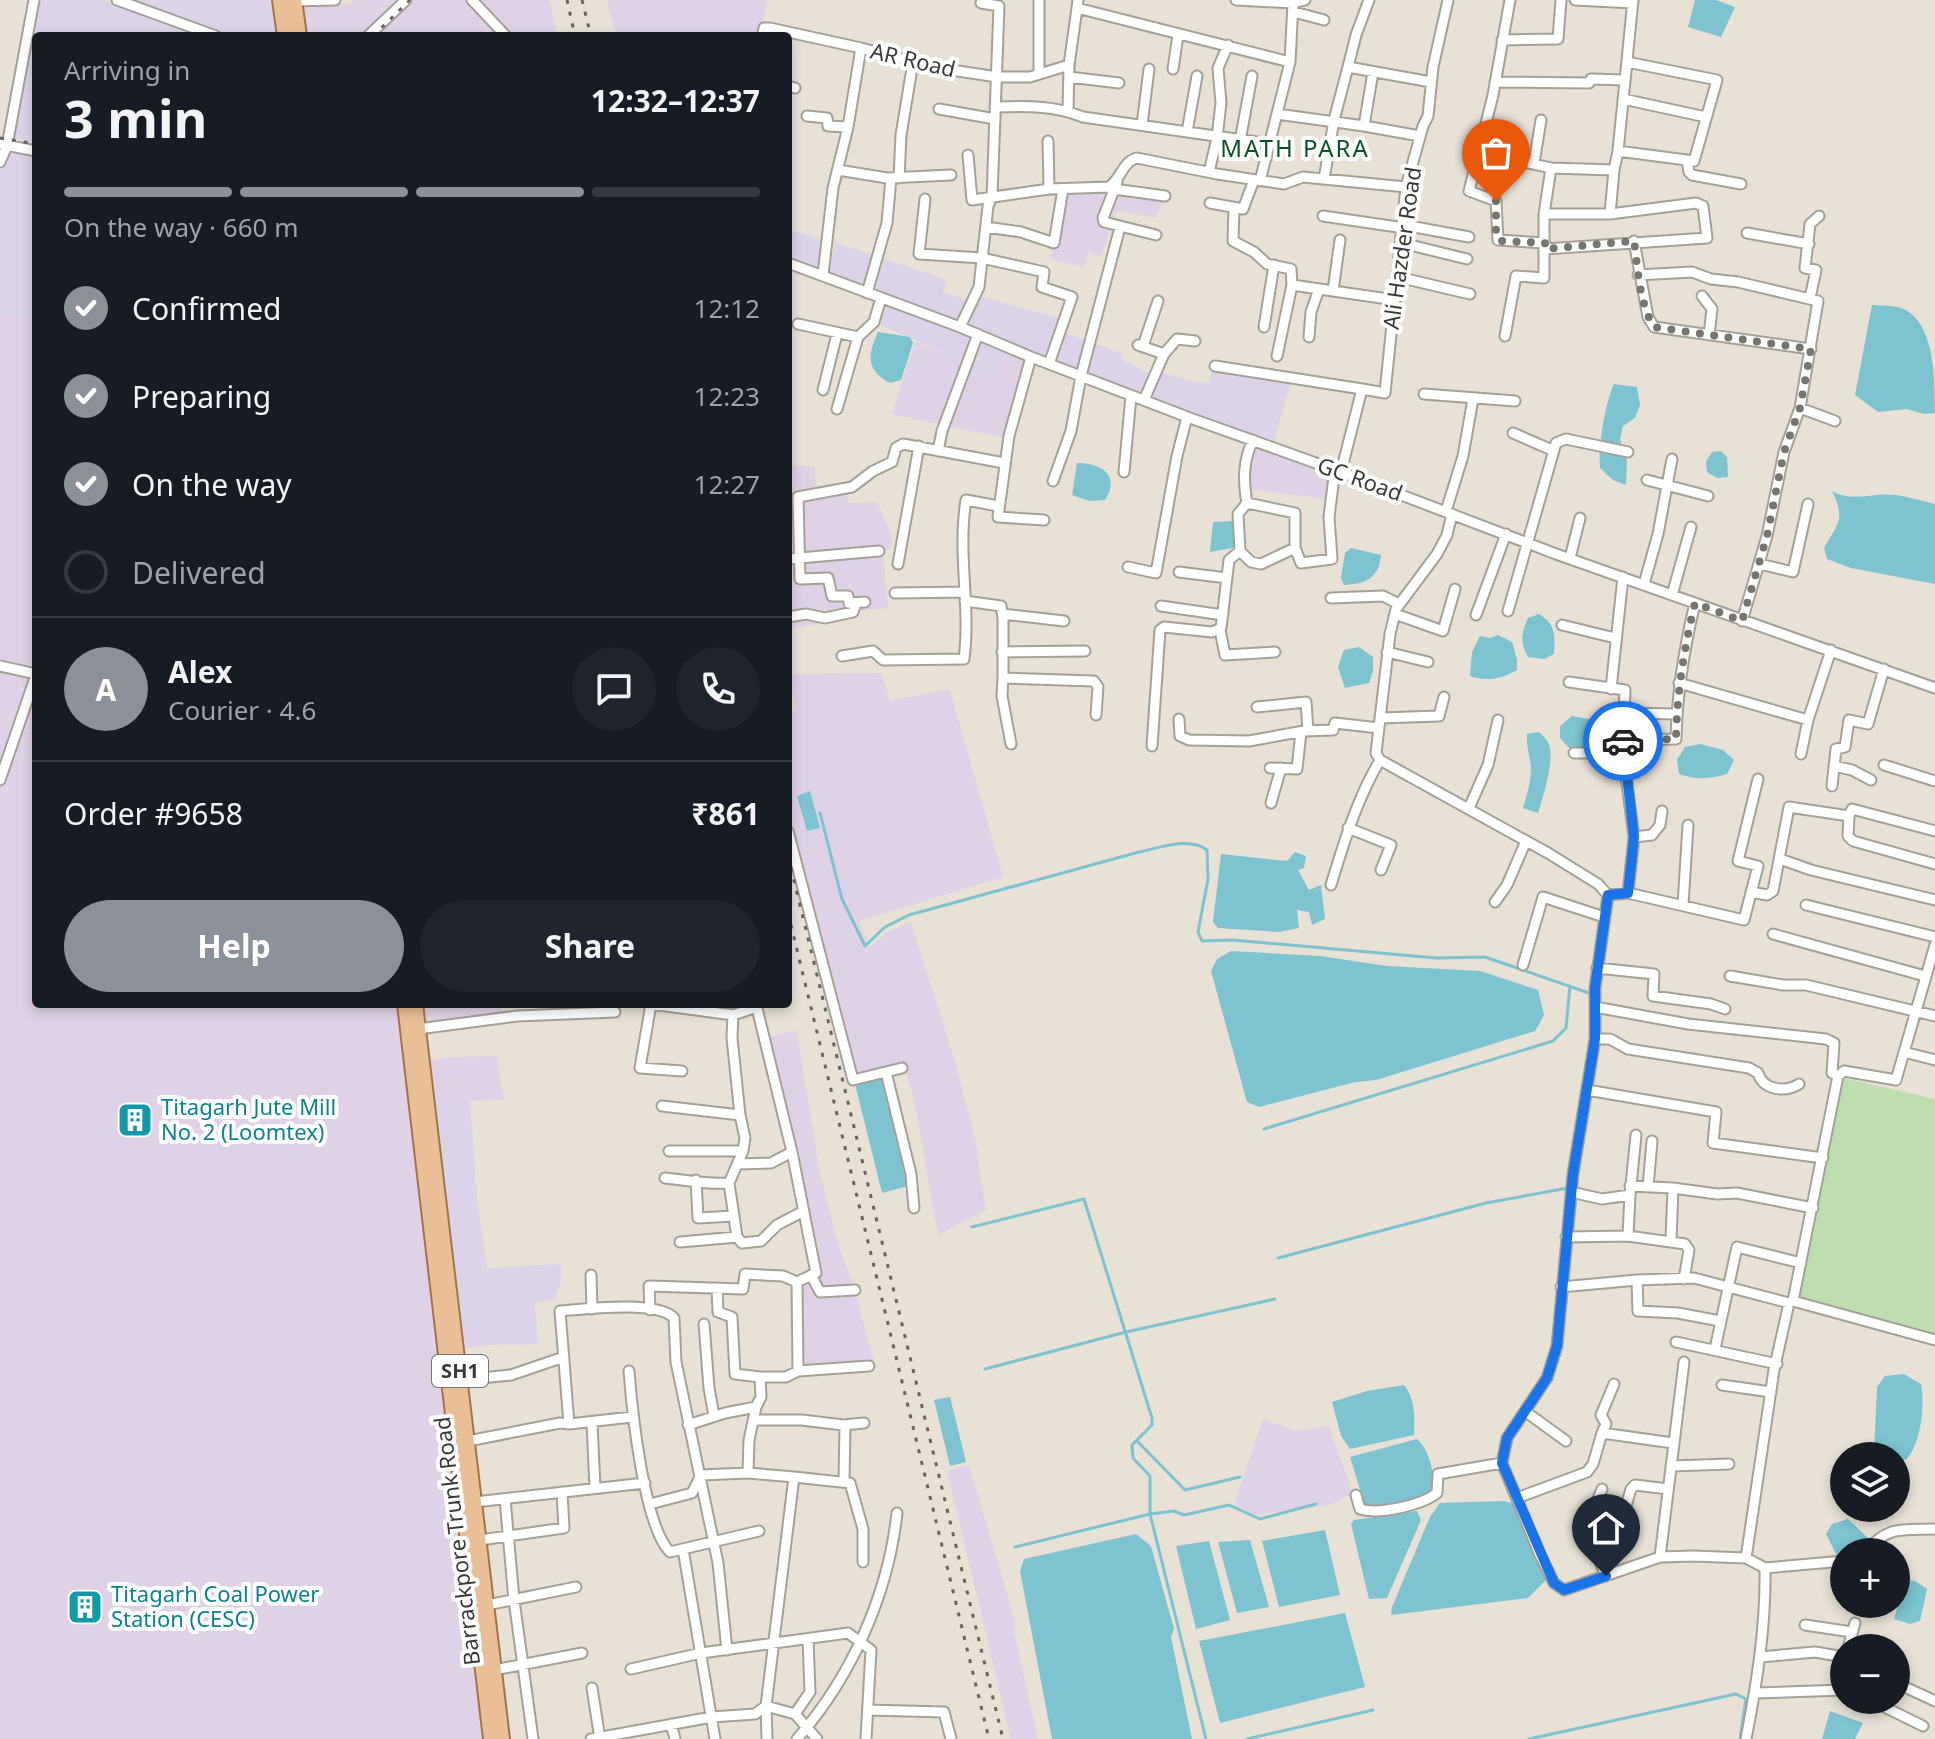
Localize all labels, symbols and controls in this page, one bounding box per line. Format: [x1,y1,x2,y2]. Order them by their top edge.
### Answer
street label: AR Road [868,35,959,83]
text: Arriving in [64,52,190,88]
text: 12:32–12:37 [591,80,760,121]
text: 3 min [64,82,207,153]
pin [1462,119,1530,201]
district label: MATH PARA [1220,131,1370,164]
icon: bag [1474,131,1518,175]
street label: Ali Hazder Road [1375,165,1427,331]
text: On the way · 660 m [64,209,298,245]
icon: check [64,286,108,330]
text: Confirmed [132,288,282,329]
text: 12:12 [694,290,760,326]
icon: check [64,374,108,418]
text: Preparing [132,376,271,417]
text: 12:23 [694,378,760,414]
street label: GC Road [1314,449,1407,507]
icon: check [64,462,108,506]
text: On the way [132,464,292,505]
text: 12:27 [694,466,760,502]
text: Delivered [132,552,266,593]
button: chat [572,647,656,731]
button: phone [676,647,760,731]
text: Alex [168,651,232,692]
text: A [96,669,116,710]
text: Courier · 4.6 [168,692,316,728]
courier [1583,701,1663,781]
icon: car [1601,719,1645,763]
text: Order #9658 [64,793,243,834]
text: ₹861 [691,793,760,834]
button: Help [64,900,404,992]
button: Share [420,900,760,992]
place label: Titagarh Jute Mill No. 2 (Loomtex) [161,1091,336,1146]
building icon: Titagarh Jute Mill No. 2 (Loomtex) [116,1101,154,1139]
road number: SH1 [432,1355,488,1387]
street label: Barrackpore Trunk Road [426,1415,486,1667]
map controls [1830,1442,1910,1714]
button: layers [1830,1442,1910,1522]
pin [1572,1494,1640,1576]
icon: home [1584,1506,1628,1550]
button: + [1830,1538,1910,1618]
place label: Titagarh Coal Power Station (CESC) [111,1578,319,1633]
building icon: Titagarh Coal Power Station (CESC) [66,1588,104,1626]
button: − [1830,1634,1910,1714]

